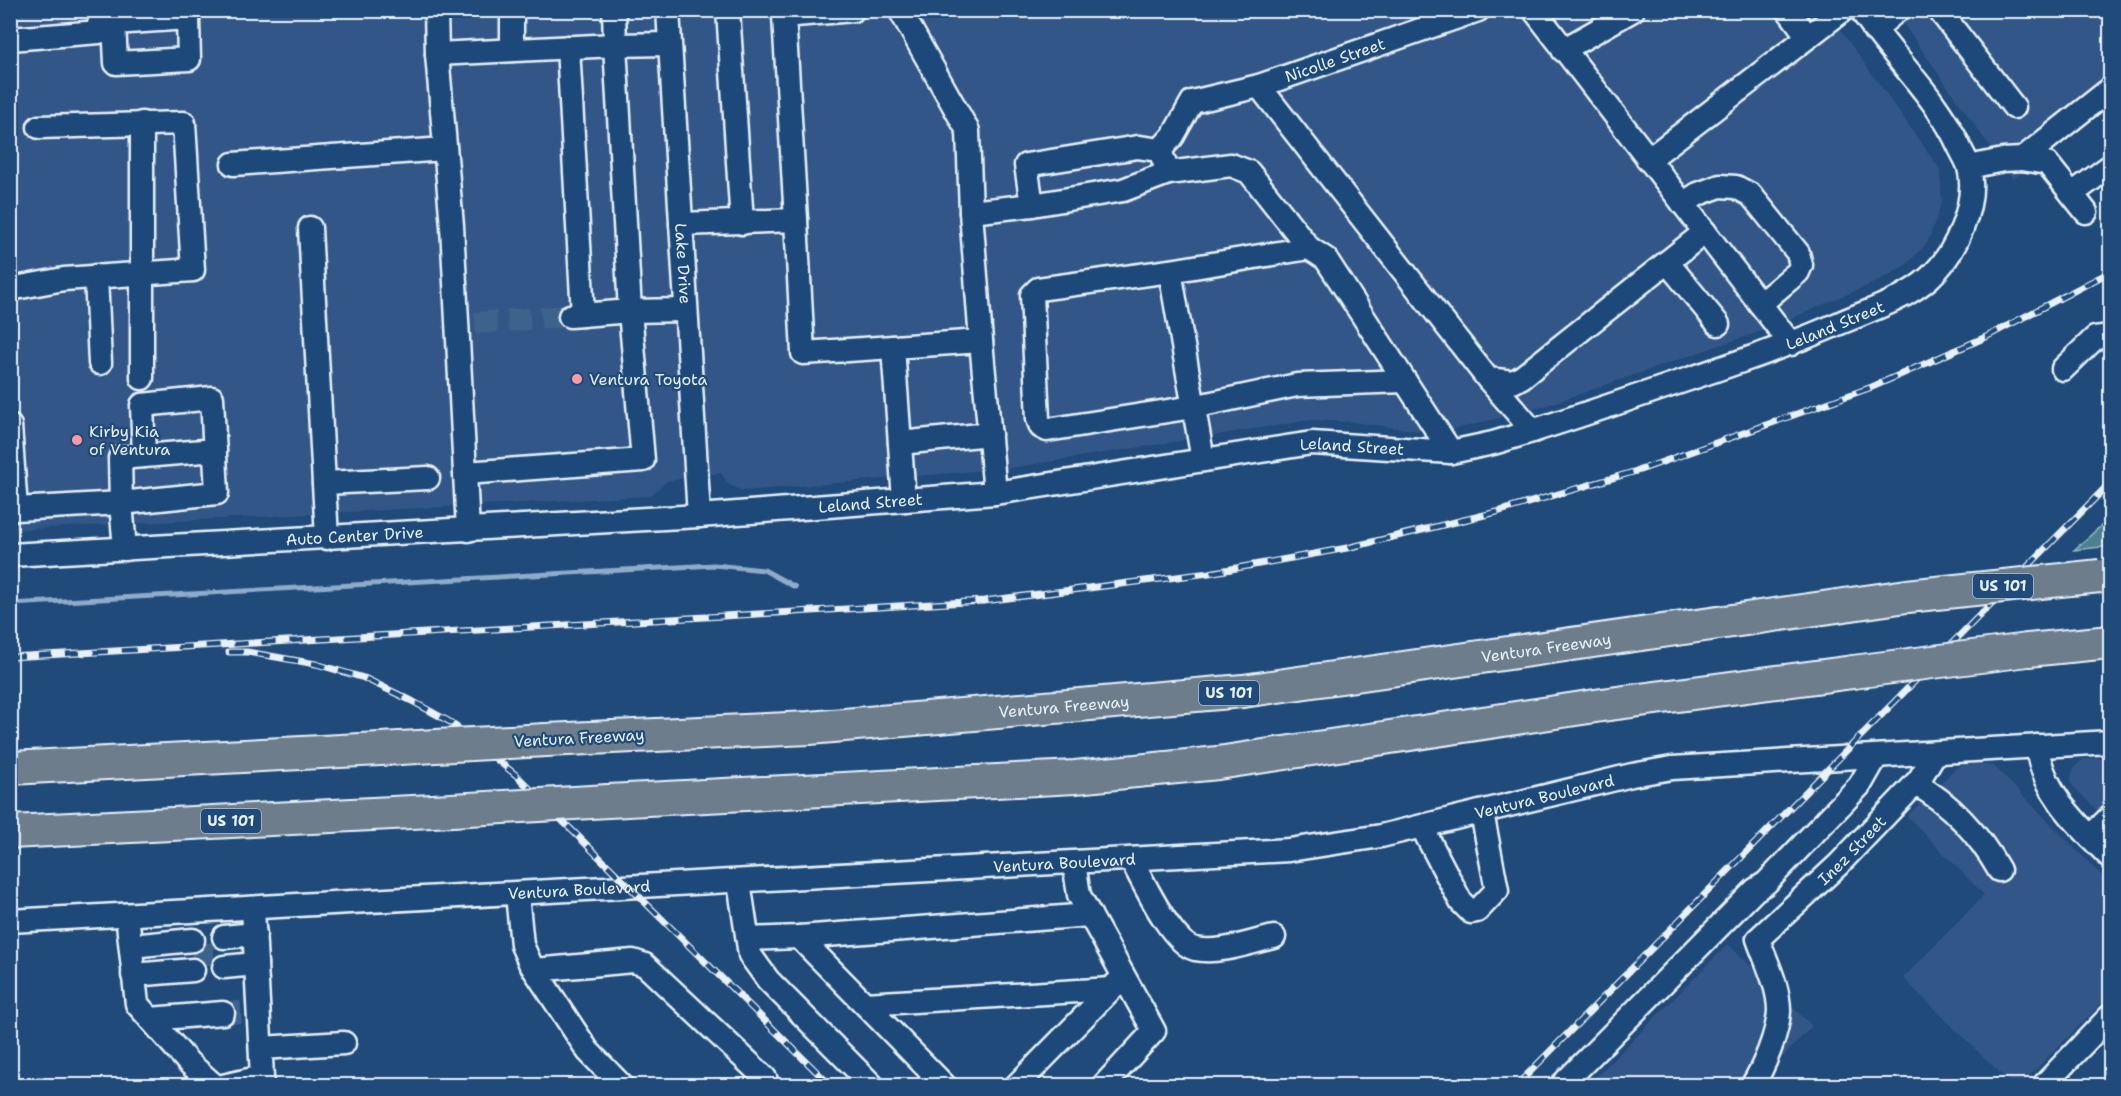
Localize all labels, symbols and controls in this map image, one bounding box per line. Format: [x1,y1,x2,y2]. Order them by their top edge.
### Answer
street label: Nicolle Street [1282,33,1388,87]
street label: Lake Drive [671,222,696,305]
street label: Leland Street [1783,296,1887,355]
place label: Ventura Toyota [589,369,708,390]
marker: Ventura Toyota [570,372,584,386]
place label: Kirby Kia of Ventura [89,421,170,460]
street label: Leland Street [1298,432,1405,459]
marker: Kirby Kia of Ventura [70,433,84,447]
street label: Leland Street [817,488,923,517]
street label: Auto Center Drive [285,521,424,550]
road number: US 101 [1973,574,2033,598]
street label: Ventura Freeway [1480,628,1612,667]
road number: US 101 [1199,681,1259,705]
street label: Ventura Freeway [998,690,1130,722]
street label: Ventura Freeway [513,724,645,752]
street label: Ventura Boulevard [1472,769,1616,823]
road number: US 101 [201,809,261,833]
street label: Inez Street [1813,811,1890,889]
street label: Ventura Boulevard [992,848,1136,877]
street label: Ventura Boulevard [507,875,651,904]

